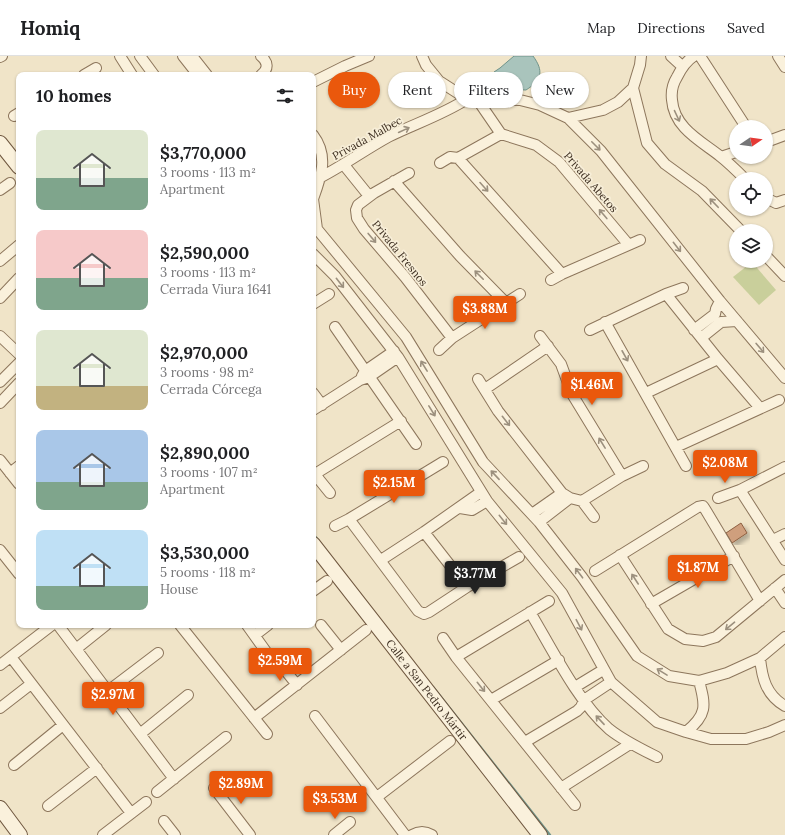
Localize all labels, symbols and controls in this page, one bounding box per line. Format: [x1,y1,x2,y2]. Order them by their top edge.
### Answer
text: Homiq [20,16,80,40]
text: Map [587,19,615,37]
text: Directions [637,19,705,37]
text: Saved [727,19,765,37]
chip: Buy [328,72,380,108]
chip: Rent [388,72,446,108]
chip: Filters [454,72,523,108]
chip: New [531,72,589,108]
text: 10 homes [36,85,111,107]
icon: filters [274,85,296,107]
one-way arrow [674,110,681,122]
street label: Privada Malbec [330,113,405,163]
north arrow [729,120,773,164]
map controls [729,120,773,268]
one-way arrow [398,126,410,133]
one-way arrow [591,141,601,151]
text: $3,770,000 [160,142,246,164]
icon: home [68,146,116,194]
street label: Privada Abetos [561,149,621,215]
text: 3 rooms · 113 m² [160,164,256,181]
button: locate [729,172,773,216]
text: Apartment [160,181,225,198]
one-way arrow [479,181,488,192]
one-way arrow [709,198,719,208]
one-way arrow [599,209,608,220]
street label: Privada Fresnos [369,217,431,289]
button: layers [729,224,773,268]
one-way arrow [367,233,376,244]
text: $2,590,000 [160,242,249,264]
one-way arrow [673,242,682,253]
icon: home [68,246,116,294]
text: 3 rooms · 113 m² [160,264,256,281]
one-way arrow [474,270,484,280]
one-way arrow [336,277,344,288]
text: Cerrada Viura 1641 [160,281,271,298]
pin: $3.88M [452,296,518,330]
text: $3.88M [462,300,508,317]
text: $2,970,000 [160,342,248,364]
one-way arrow [755,343,764,353]
icon: home [68,346,116,394]
one-way arrow [621,349,629,361]
one-way arrow [419,360,427,372]
text: 3 rooms · 98 m² [160,364,254,381]
pin: $1.46M [559,372,625,406]
text: $1.46M [570,376,614,393]
text: Cerrada Córcega [160,381,262,398]
one-way arrow [428,405,436,417]
one-way arrow [502,416,511,427]
one-way arrow [597,437,605,449]
text: $2,890,000 [160,442,250,464]
icon: home [68,446,116,494]
pin: $2.08M [692,450,758,484]
text: $2.08M [702,454,748,471]
text: 3 rooms · 107 m² [160,464,258,481]
pin: $2.15M [361,470,427,504]
one-way arrow [491,470,500,480]
text: $2.15M [373,474,415,491]
text: Apartment [160,481,225,498]
one-way arrow [498,514,507,525]
text: $3,530,000 [160,542,249,564]
icon: home [68,546,116,594]
pin: $1.87M [665,555,731,589]
text: $1.87M [677,559,719,576]
pin: $3.77M [442,561,508,595]
text: 5 rooms · 118 m² [160,564,256,581]
text: $3.77M [454,565,496,582]
one-way arrow [575,568,583,579]
one-way arrow [631,574,639,585]
text: House [160,581,198,598]
one-way arrow [575,618,583,630]
one-way arrow [725,621,735,630]
street label: Calle a San Pedro Mártir [383,637,471,743]
pin: $2.59M [247,648,313,682]
text: $2.59M [258,652,302,669]
one-way arrow [656,667,668,675]
pin: $2.97M [80,682,146,716]
one-way arrow [476,682,485,693]
text: $2.97M [91,686,135,703]
one-way arrow [595,715,605,725]
pin: $2.89M [208,771,274,805]
text: $2.89M [218,775,264,792]
pin: $3.53M [302,786,368,820]
text: $3.53M [313,790,357,807]

